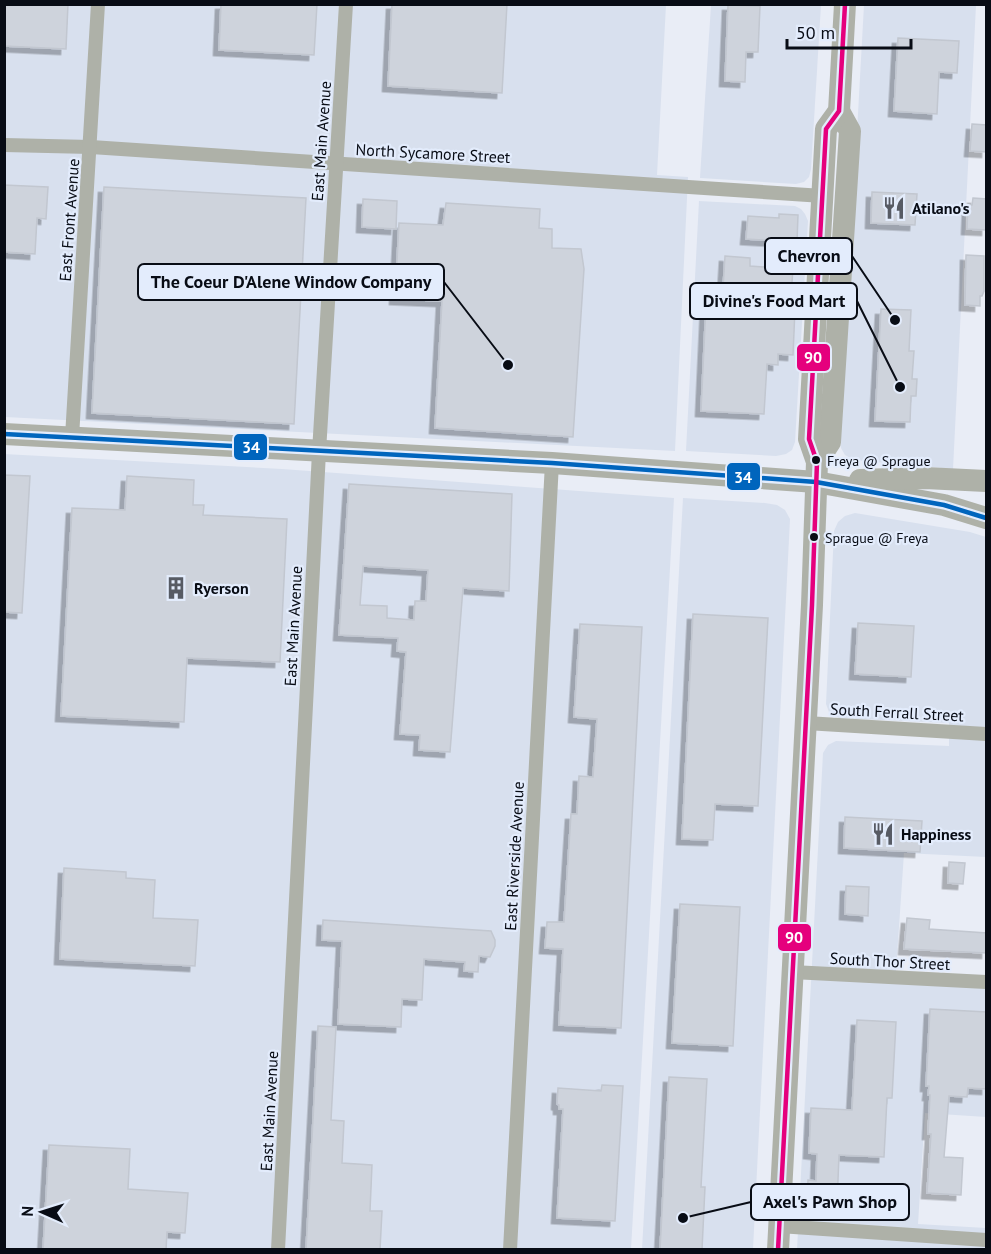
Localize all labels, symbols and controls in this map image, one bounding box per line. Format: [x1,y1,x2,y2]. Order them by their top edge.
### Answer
scale bar [787,12,912,50]
text: 50 m [796,21,835,44]
street label: East Main Avenue [307,80,335,202]
street label: North Sycamore Street [355,139,511,167]
street label: East Front Avenue [55,158,83,282]
restaurant icon: Atilano's [881,195,907,221]
place label: Atilano's [912,198,970,218]
callout: Chevron [765,238,852,274]
text: Chevron [777,244,841,267]
callout: The Coeur D'Alene Window Company [138,264,444,300]
text: The Coeur D'Alene Window Company [151,270,432,293]
callout: Divine's Food Mart [690,283,857,319]
text: Divine's Food Mart [703,289,846,312]
line badge: 90 [796,343,831,372]
text: 90 [804,347,822,367]
line badge: 34 [233,433,268,461]
text: 34 [242,437,260,457]
place label: Freya @ Sprague [827,452,931,470]
marker: Freya @ Sprague [810,454,822,466]
line badge: 34 [726,462,761,491]
text: 34 [734,467,752,487]
place label: Sprague @ Freya [825,529,929,547]
marker: Sprague @ Freya [808,531,820,543]
street label: East Main Avenue [280,565,306,687]
building icon: Ryerson [163,575,189,601]
place label: Ryerson [194,578,249,598]
street label: South Ferrall Street [830,699,965,726]
street label: East Riverside Avenue [500,781,528,931]
restaurant icon: Happiness [870,821,896,847]
place label: Happiness [901,824,972,844]
line badge: 90 [777,923,812,952]
text: 90 [785,927,803,947]
street label: South Thor Street [829,948,951,974]
street label: East Main Avenue [256,1050,282,1172]
north arrow [12,1182,72,1242]
callout: Axel's Pawn Shop [751,1184,909,1220]
text: Axel's Pawn Shop [763,1190,897,1213]
text: N [17,1205,37,1217]

